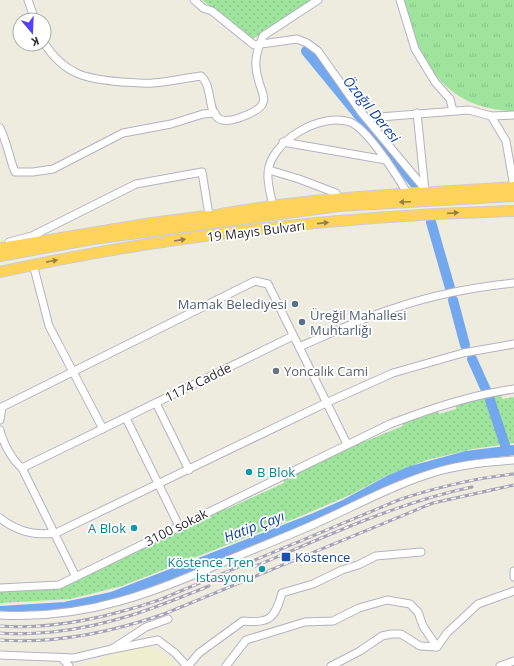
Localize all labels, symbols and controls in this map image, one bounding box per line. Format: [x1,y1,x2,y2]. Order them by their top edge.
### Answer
north arrow [12,12,52,52]
text: K [29,34,41,50]
water label: Özağıl Deresi [339,72,405,147]
one-way arrow [398,199,411,205]
one-way arrow [447,210,460,216]
street label: 19 Mayıs Bulvarı [206,216,306,246]
one-way arrow [317,220,329,226]
one-way arrow [174,237,186,243]
one-way arrow [46,258,58,264]
place label: Mamak Belediyesi [178,295,287,313]
marker: Mamak Belediyesi [290,299,300,309]
place label: Üreğil Mahallesi Muhtarlığı [310,306,407,339]
marker: Üreğil Mahallesi Muhtarlığı [297,317,307,327]
street label: 1174 Cadde [162,358,234,406]
place label: Yoncalık Cami [284,362,368,380]
marker: Yoncalık Cami [271,366,281,376]
place label: B Blok [257,463,295,481]
marker: B Blok [244,467,254,477]
street label: 3100 sokak [141,504,211,550]
water label: Hatip Çayı [221,506,287,546]
place label: A Blok [88,519,126,537]
marker: A Blok [129,523,139,533]
place label: Köstence [295,548,350,566]
marker: Köstence [280,551,292,563]
place label: Köstence Tren İstasyonu [167,553,254,586]
marker: Köstence Tren İstasyonu [257,564,267,574]

